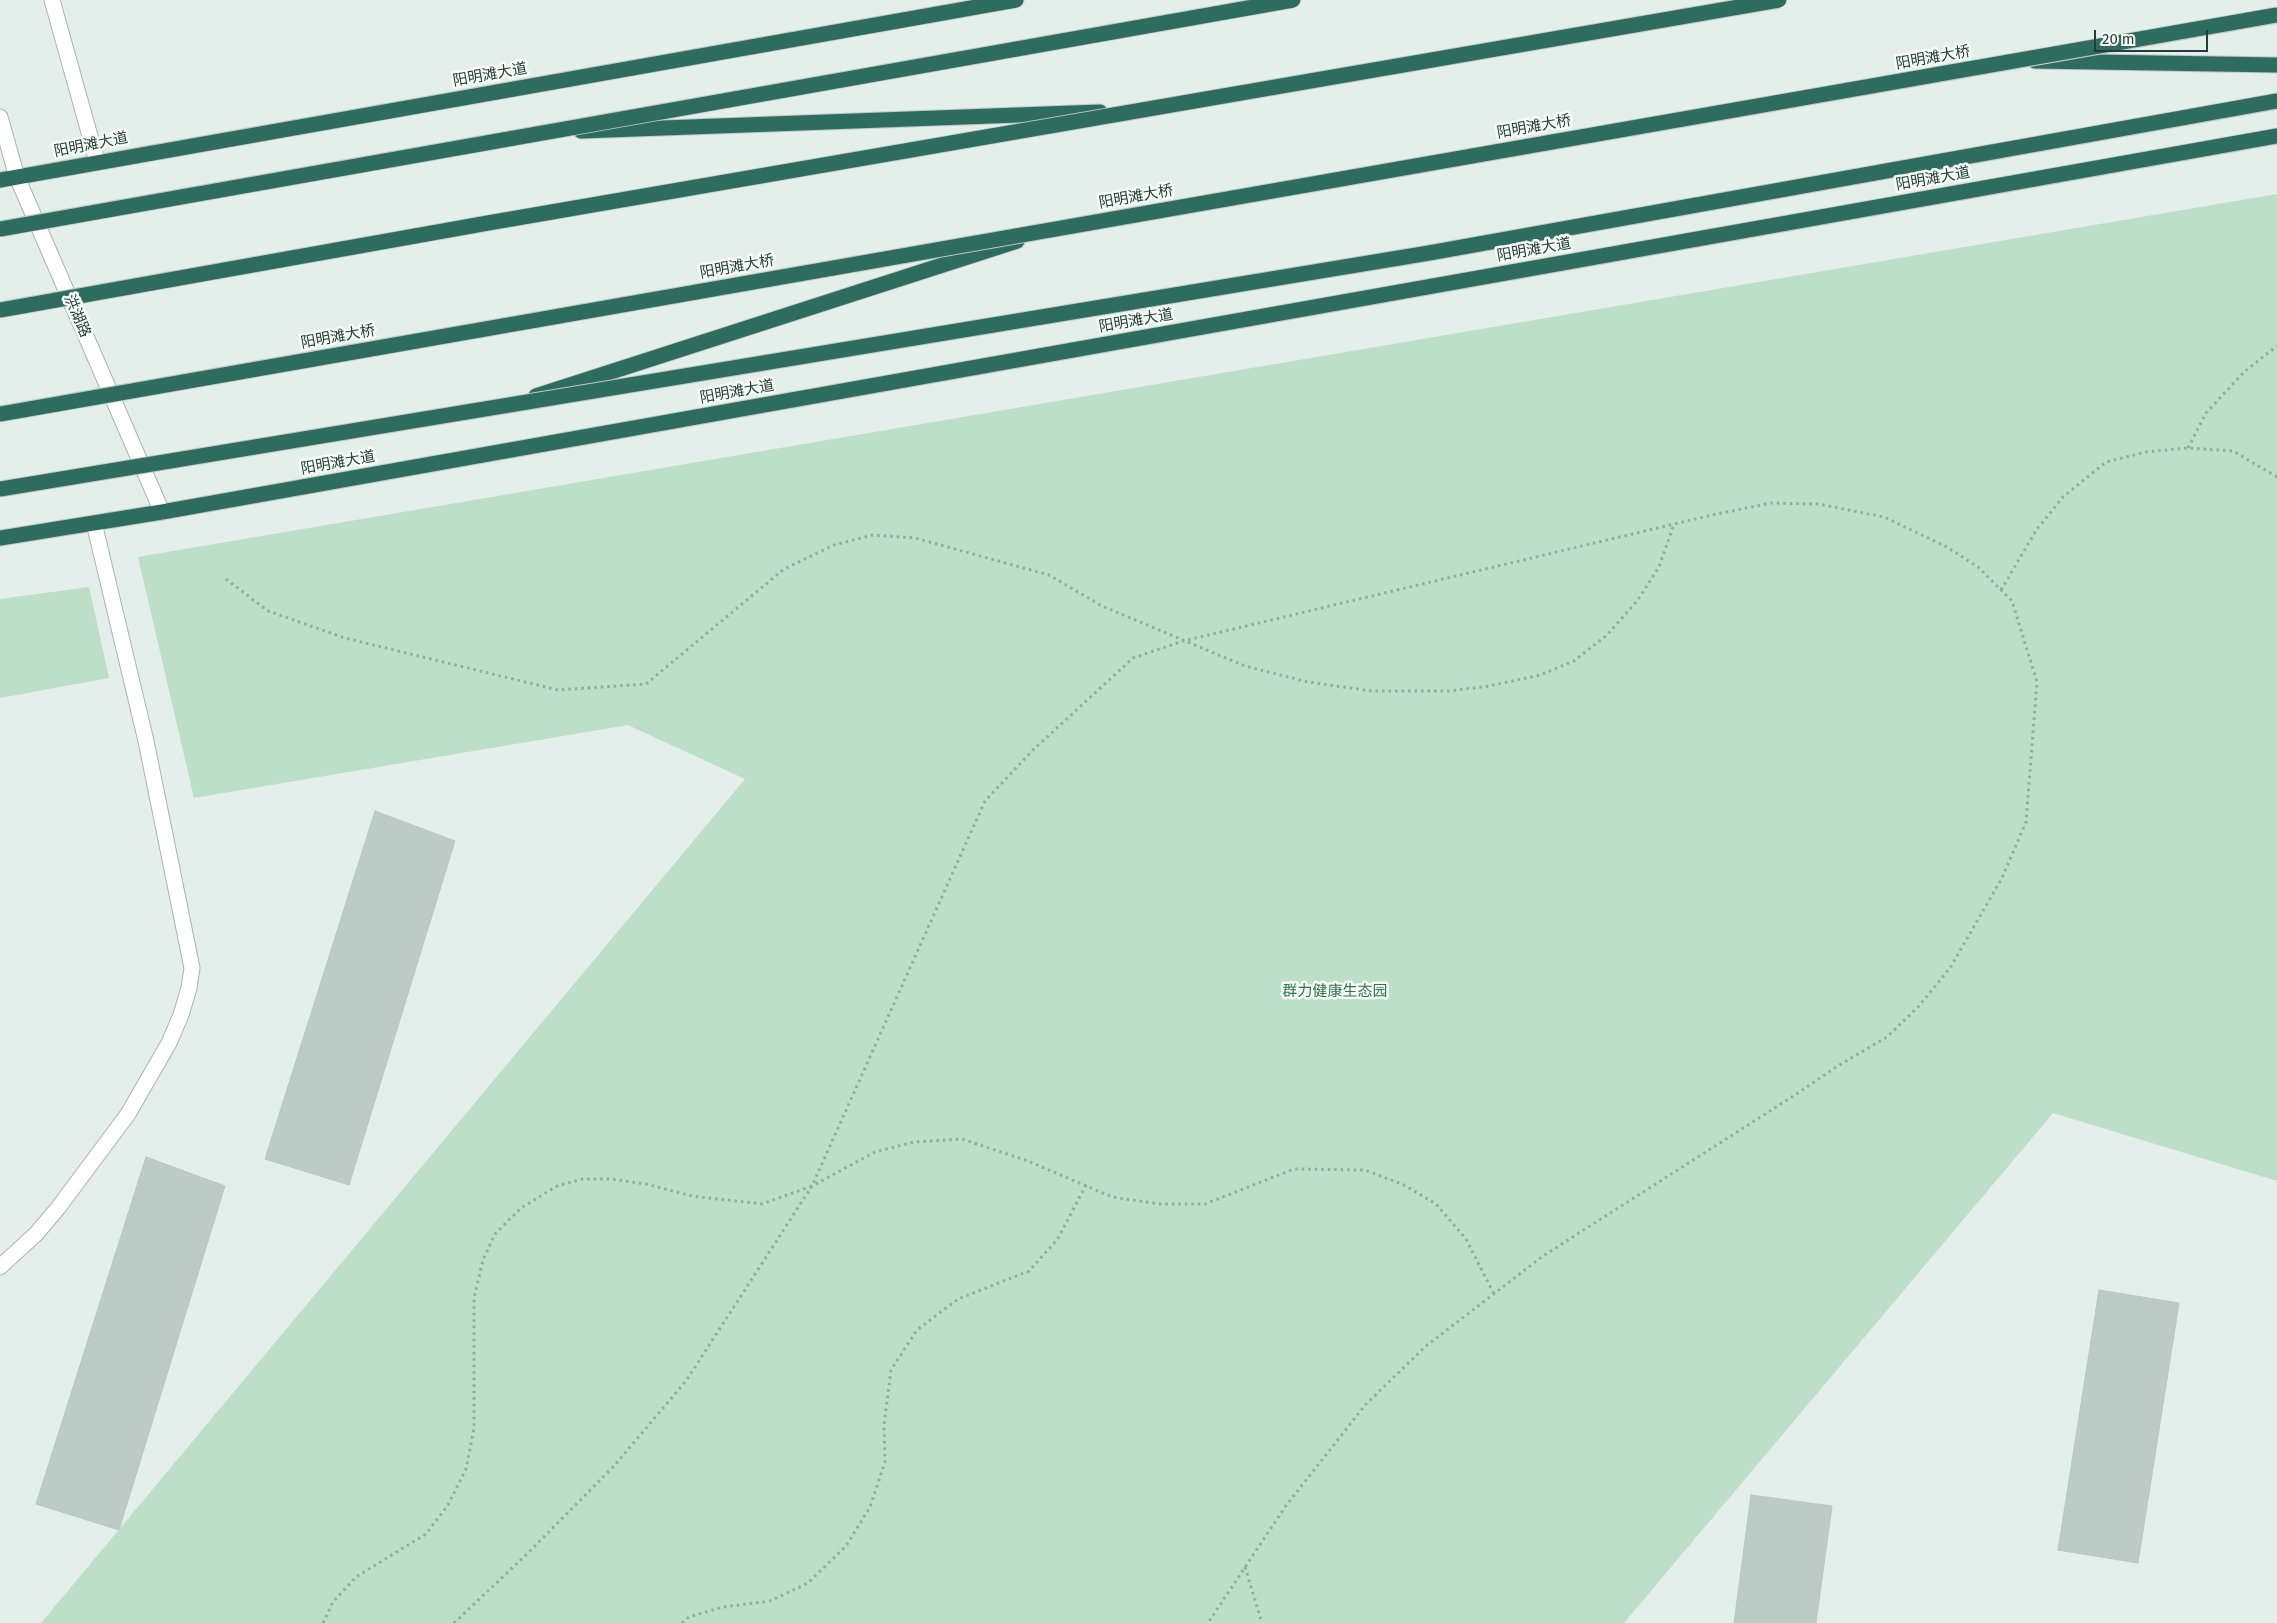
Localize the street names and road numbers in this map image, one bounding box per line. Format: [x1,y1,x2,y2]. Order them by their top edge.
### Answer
street label: 阳明滩大桥 [1895,43,1971,73]
street label: 阳明滩大道 [452,60,528,90]
street label: 阳明滩大桥 [1496,112,1572,142]
street label: 阳明滩大道 [52,129,130,161]
street label: 阳明滩大道 [1895,164,1971,194]
street label: 阳明滩大桥 [1098,182,1174,212]
street label: 阳明滩大道 [1496,235,1572,265]
street label: 阳明滩大桥 [699,252,775,282]
street label: 洪湖路 [60,292,94,340]
street label: 阳明滩大道 [1098,306,1174,336]
street label: 阳明滩大桥 [300,322,376,352]
street label: 阳明滩大道 [699,377,775,407]
street label: 阳明滩大道 [300,448,376,478]

